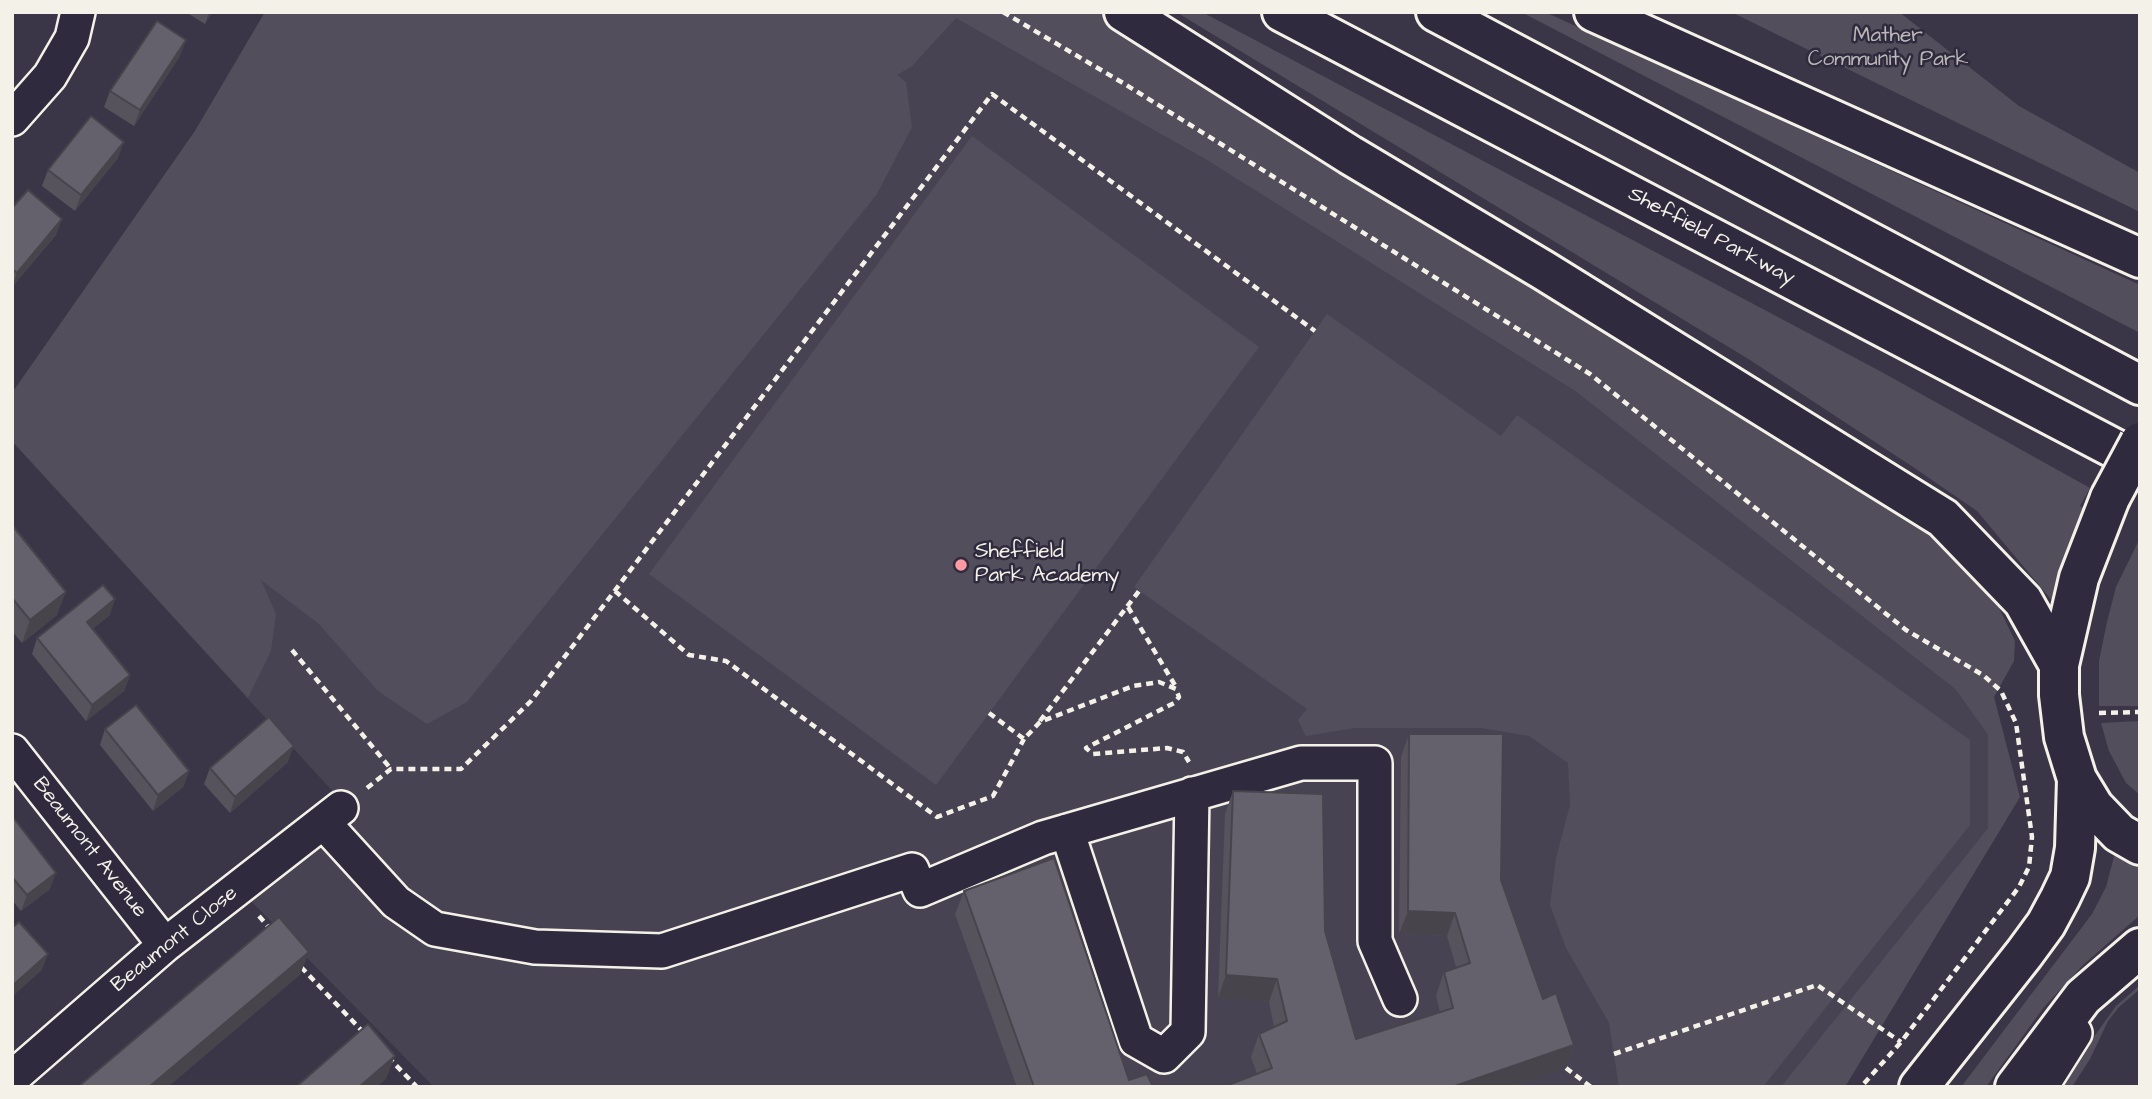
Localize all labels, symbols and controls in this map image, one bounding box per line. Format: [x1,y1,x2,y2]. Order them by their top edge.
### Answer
park label: Mather Community Park [1808,24,1968,74]
street label: Sheffield Parkway [1623,182,1799,292]
place label: Sheffield Park Academy [975,540,1119,590]
marker: Sheffield Park Academy [953,557,969,573]
street label: Beaumont Avenue [26,773,152,923]
street label: Beaumont Close [107,881,243,999]

